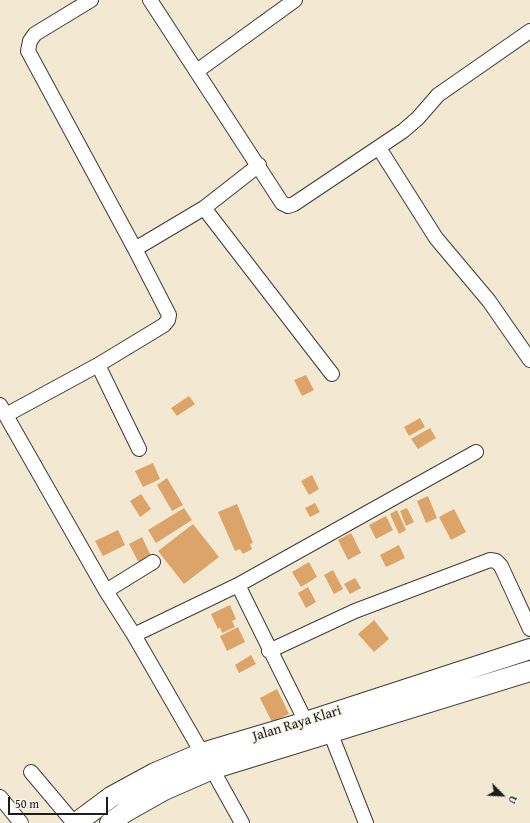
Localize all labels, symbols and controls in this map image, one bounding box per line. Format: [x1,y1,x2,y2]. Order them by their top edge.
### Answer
street label: Jalan Raya Klari [250,702,344,746]
north arrow [482,775,522,815]
scale bar [10,789,110,815]
text: U [504,793,522,807]
text: 50 m [15,795,39,812]

